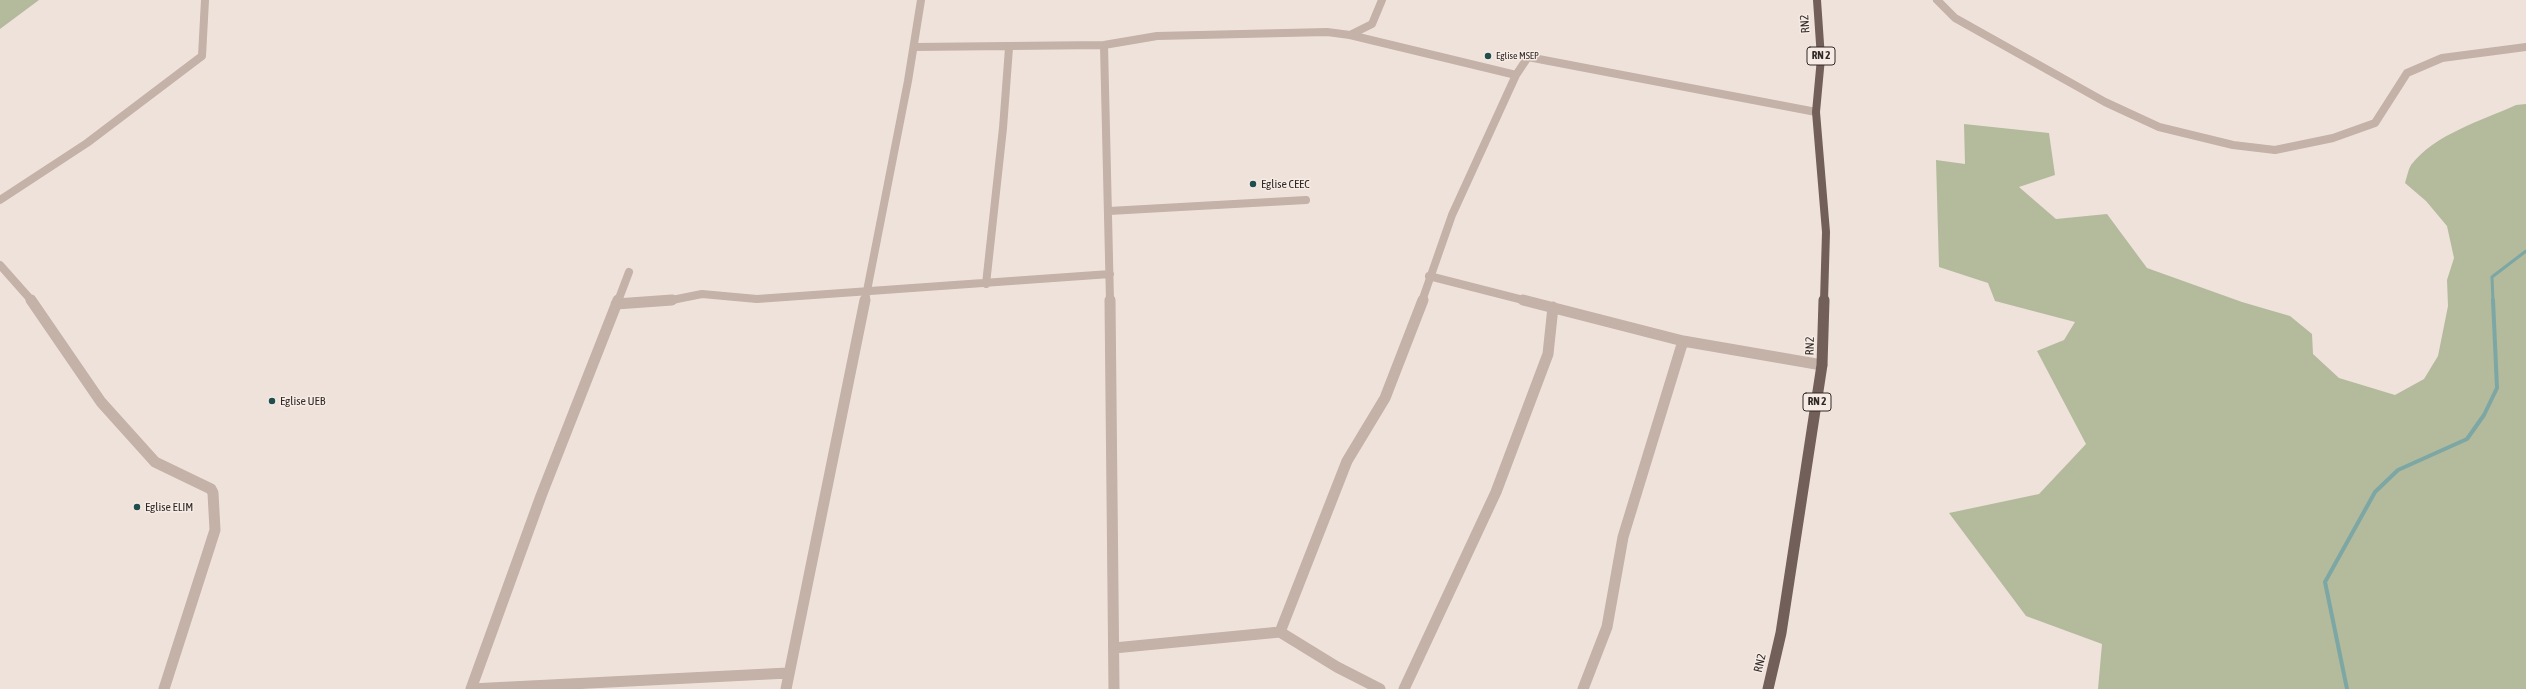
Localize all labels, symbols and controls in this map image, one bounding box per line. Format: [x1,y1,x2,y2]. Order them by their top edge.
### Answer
street label: RN2 [1797,14,1813,34]
road number: RN 2 [1807,47,1835,65]
place label: Eglise MSEP [1496,50,1539,62]
marker: Eglise MSEP [1483,51,1493,61]
place label: Eglise CEEC [1261,177,1310,191]
marker: Eglise CEEC [1248,179,1258,189]
street label: RN2 [1803,337,1817,355]
road number: RN 2 [1803,393,1831,411]
place label: Eglise UEB [280,394,325,408]
marker: Eglise UEB [267,396,277,406]
place label: Eglise ELIM [145,500,193,514]
marker: Eglise ELIM [132,502,142,512]
street label: RN2 [1751,652,1769,674]

